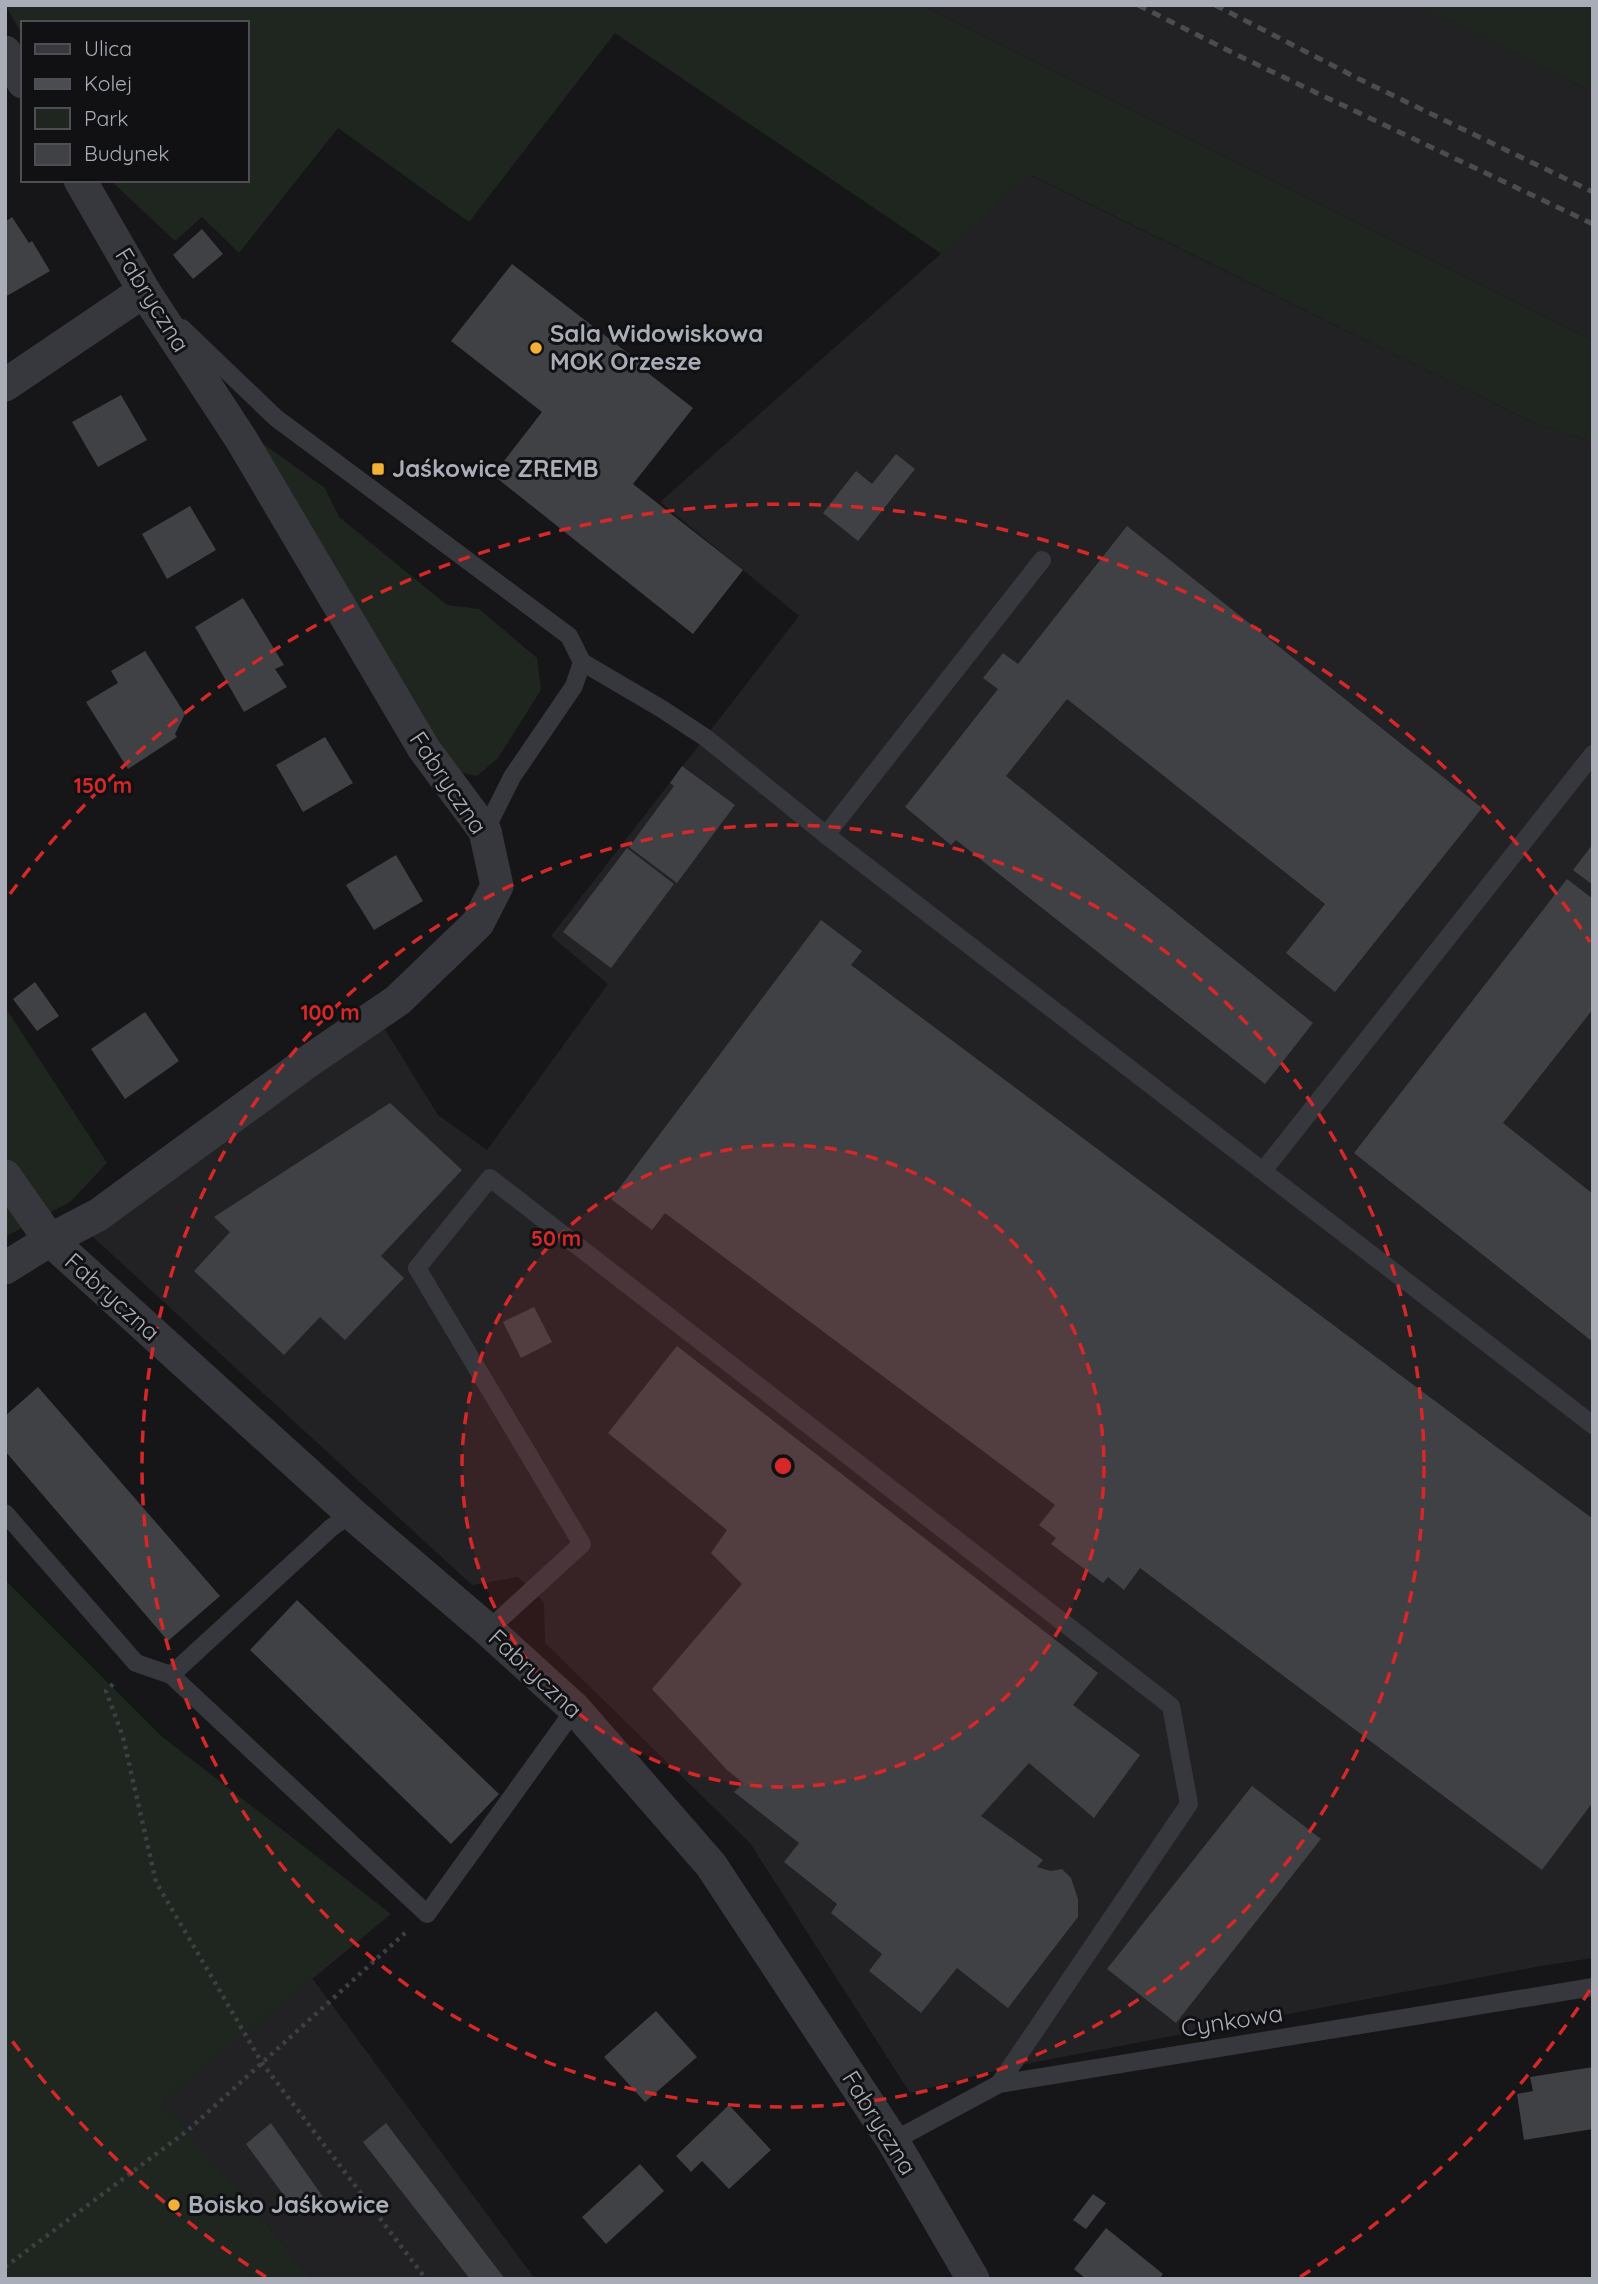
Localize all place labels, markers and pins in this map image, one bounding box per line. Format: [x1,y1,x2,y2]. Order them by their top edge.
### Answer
place label: Sala Widowiskowa MOK Orzesze [550,318,763,376]
marker: Sala Widowiskowa MOK Orzesze [528,340,544,356]
place label: Jaśkowice ZREMB [392,453,599,483]
marker: Jaśkowice ZREMB [370,461,386,477]
centre of rings [771,1454,795,1478]
place label: Boisko Jaśkowice [188,2189,389,2219]
marker: Boisko Jaśkowice [166,2197,182,2213]

